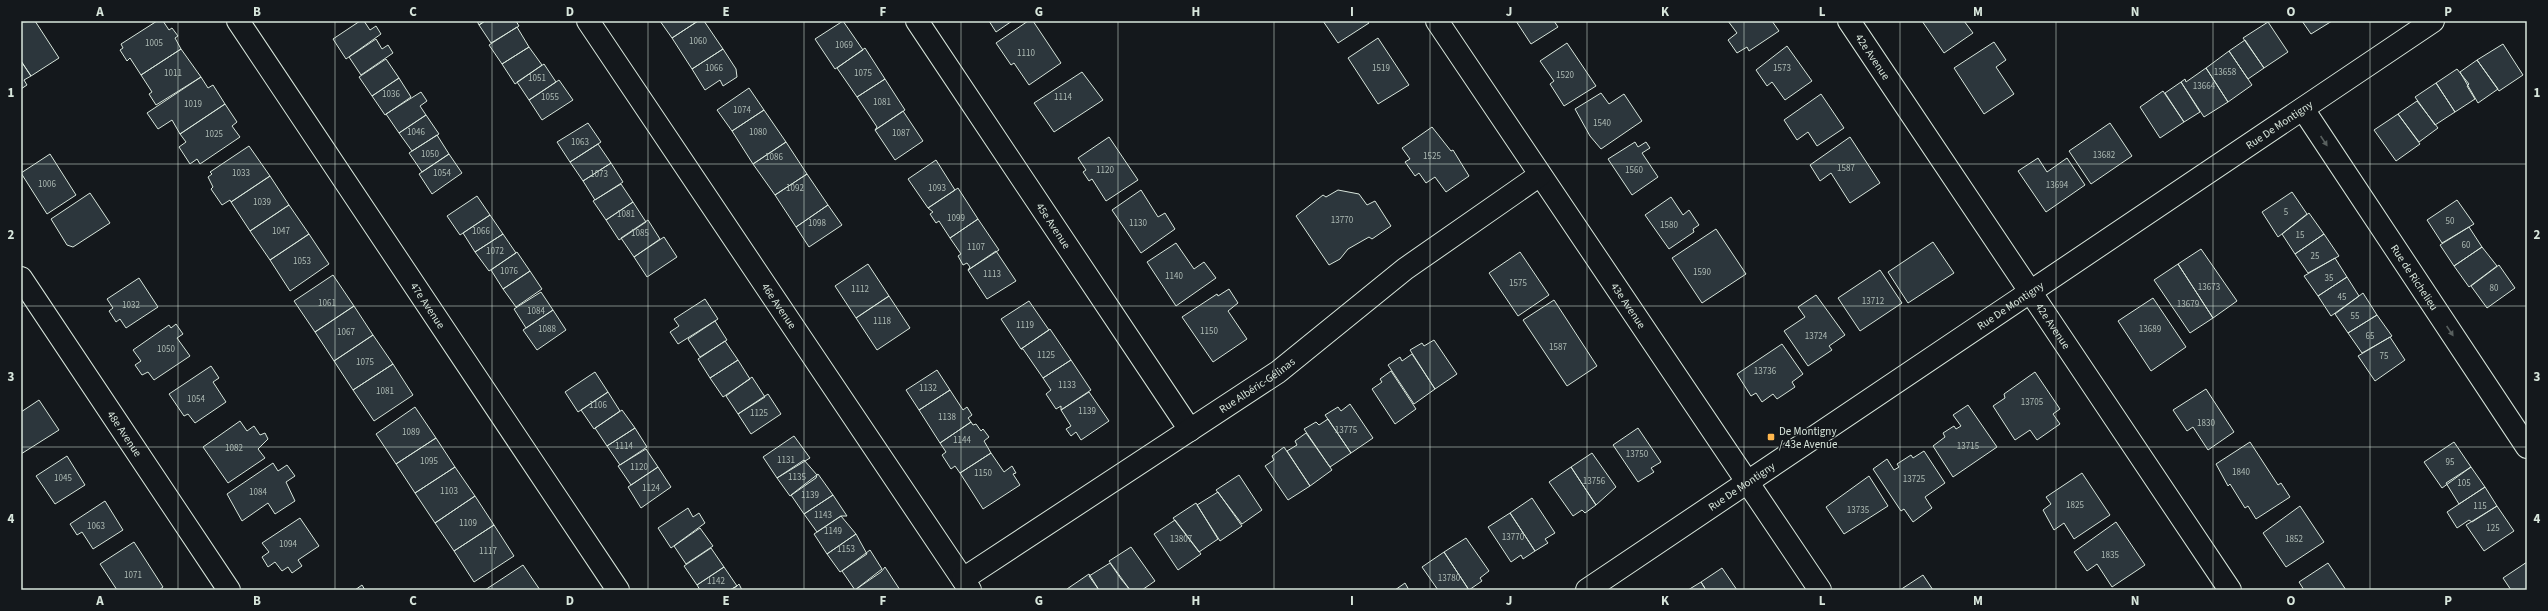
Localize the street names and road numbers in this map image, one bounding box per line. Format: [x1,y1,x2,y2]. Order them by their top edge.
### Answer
street label: 42e Avenue [1852,31,1894,83]
street label: Rue De Montigny [2243,97,2315,152]
street label: 45e Avenue [1033,200,1075,252]
street label: Rue de Richelieu [2387,241,2442,313]
street label: Rue De Montigny [1974,278,2047,333]
street label: 47e Avenue [407,279,449,332]
street label: 46e Avenue [758,280,800,332]
street label: 43e Avenue [1608,280,1650,332]
street label: 42e Avenue [2032,300,2074,352]
street label: Rue Albéric-Gélinas [1216,354,1298,416]
street label: 48e Avenue [104,408,146,460]
street label: Rue De Montigny [1705,458,1778,514]

